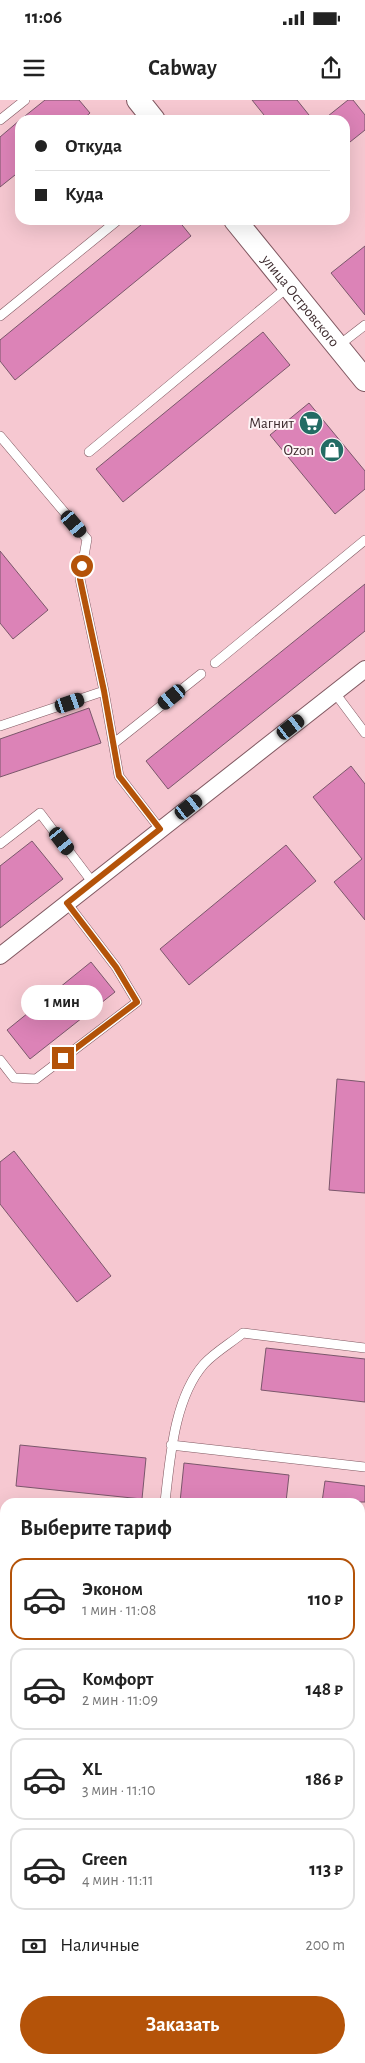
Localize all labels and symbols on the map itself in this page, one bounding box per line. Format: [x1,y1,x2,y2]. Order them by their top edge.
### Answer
street label: улица Островского [258,252,342,350]
supermarket icon: Магнит [298,410,324,436]
place label: Магнит [249,416,295,431]
shop icon: Ozon [319,437,345,463]
place label: Ozon [284,443,314,458]
car [58,508,89,540]
route start [71,555,93,577]
car [155,682,188,712]
car [53,691,86,715]
car [274,712,307,742]
car [172,792,205,822]
car [46,825,77,857]
callout: 1 мин [22,986,104,1020]
route end [52,1047,74,1069]

